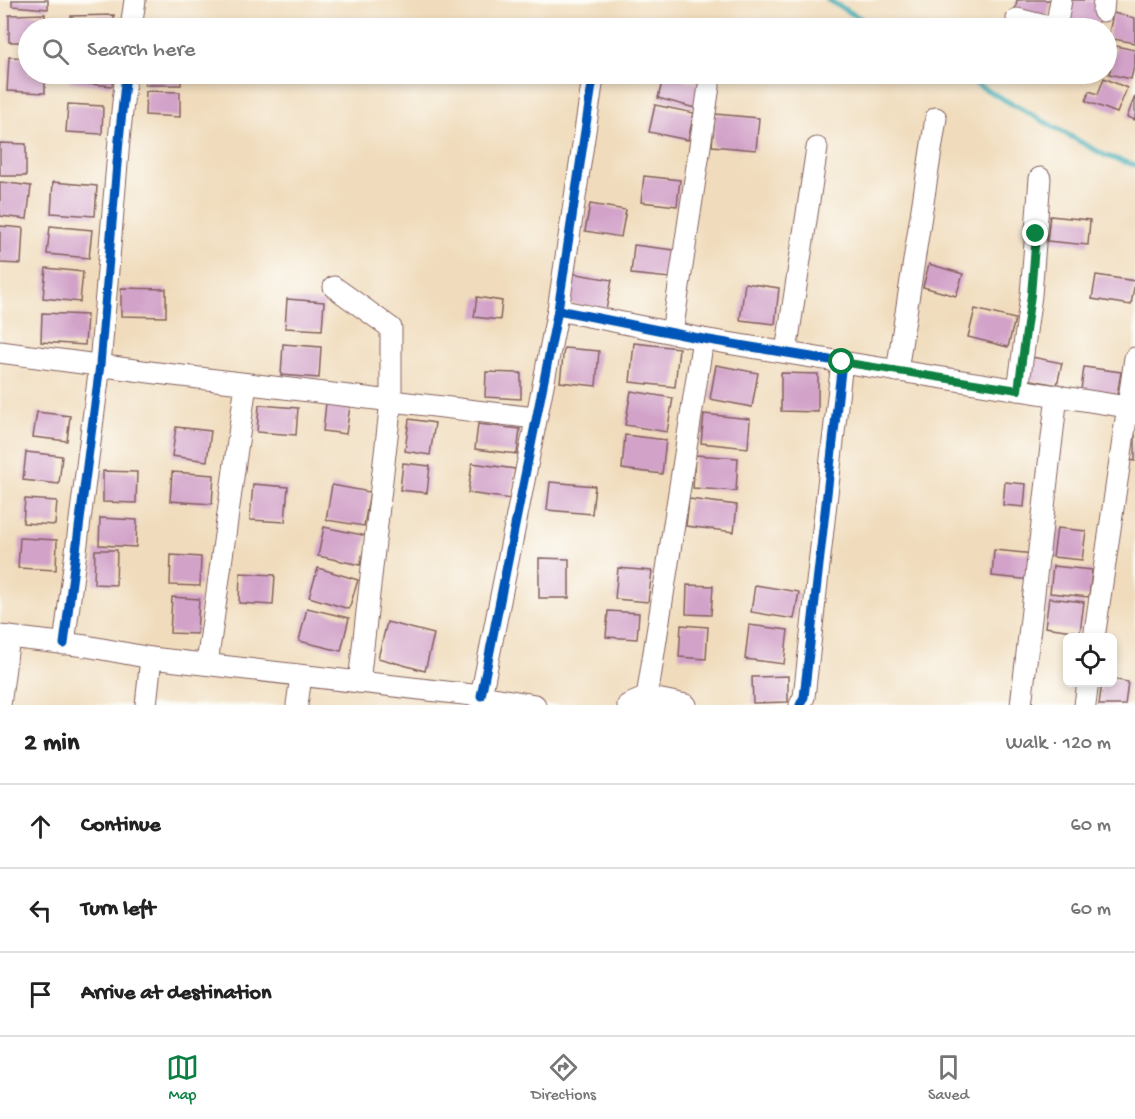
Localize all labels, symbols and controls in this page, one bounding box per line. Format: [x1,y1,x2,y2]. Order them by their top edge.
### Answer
search box [18,18,1117,84]
icon: search [39,35,72,68]
text: Search here [87,38,195,64]
route end [1022,220,1048,246]
route start [828,348,854,374]
map controls [1063,633,1117,687]
button: locate [1063,633,1117,687]
text: 2 min [24,729,79,760]
text: Walk · 120 m [1006,733,1111,756]
icon: ahead [24,810,57,843]
text: Continue [81,813,161,839]
text: 60 m [1071,815,1111,838]
icon: left [24,894,57,927]
text: Turn left [81,897,155,923]
text: 60 m [1071,899,1111,922]
icon: arrive [24,978,57,1011]
text: Arrive at destination [81,981,271,1007]
tab: Map [166,1051,199,1106]
tab: Directions [531,1051,596,1106]
tab: Saved [928,1051,969,1106]

